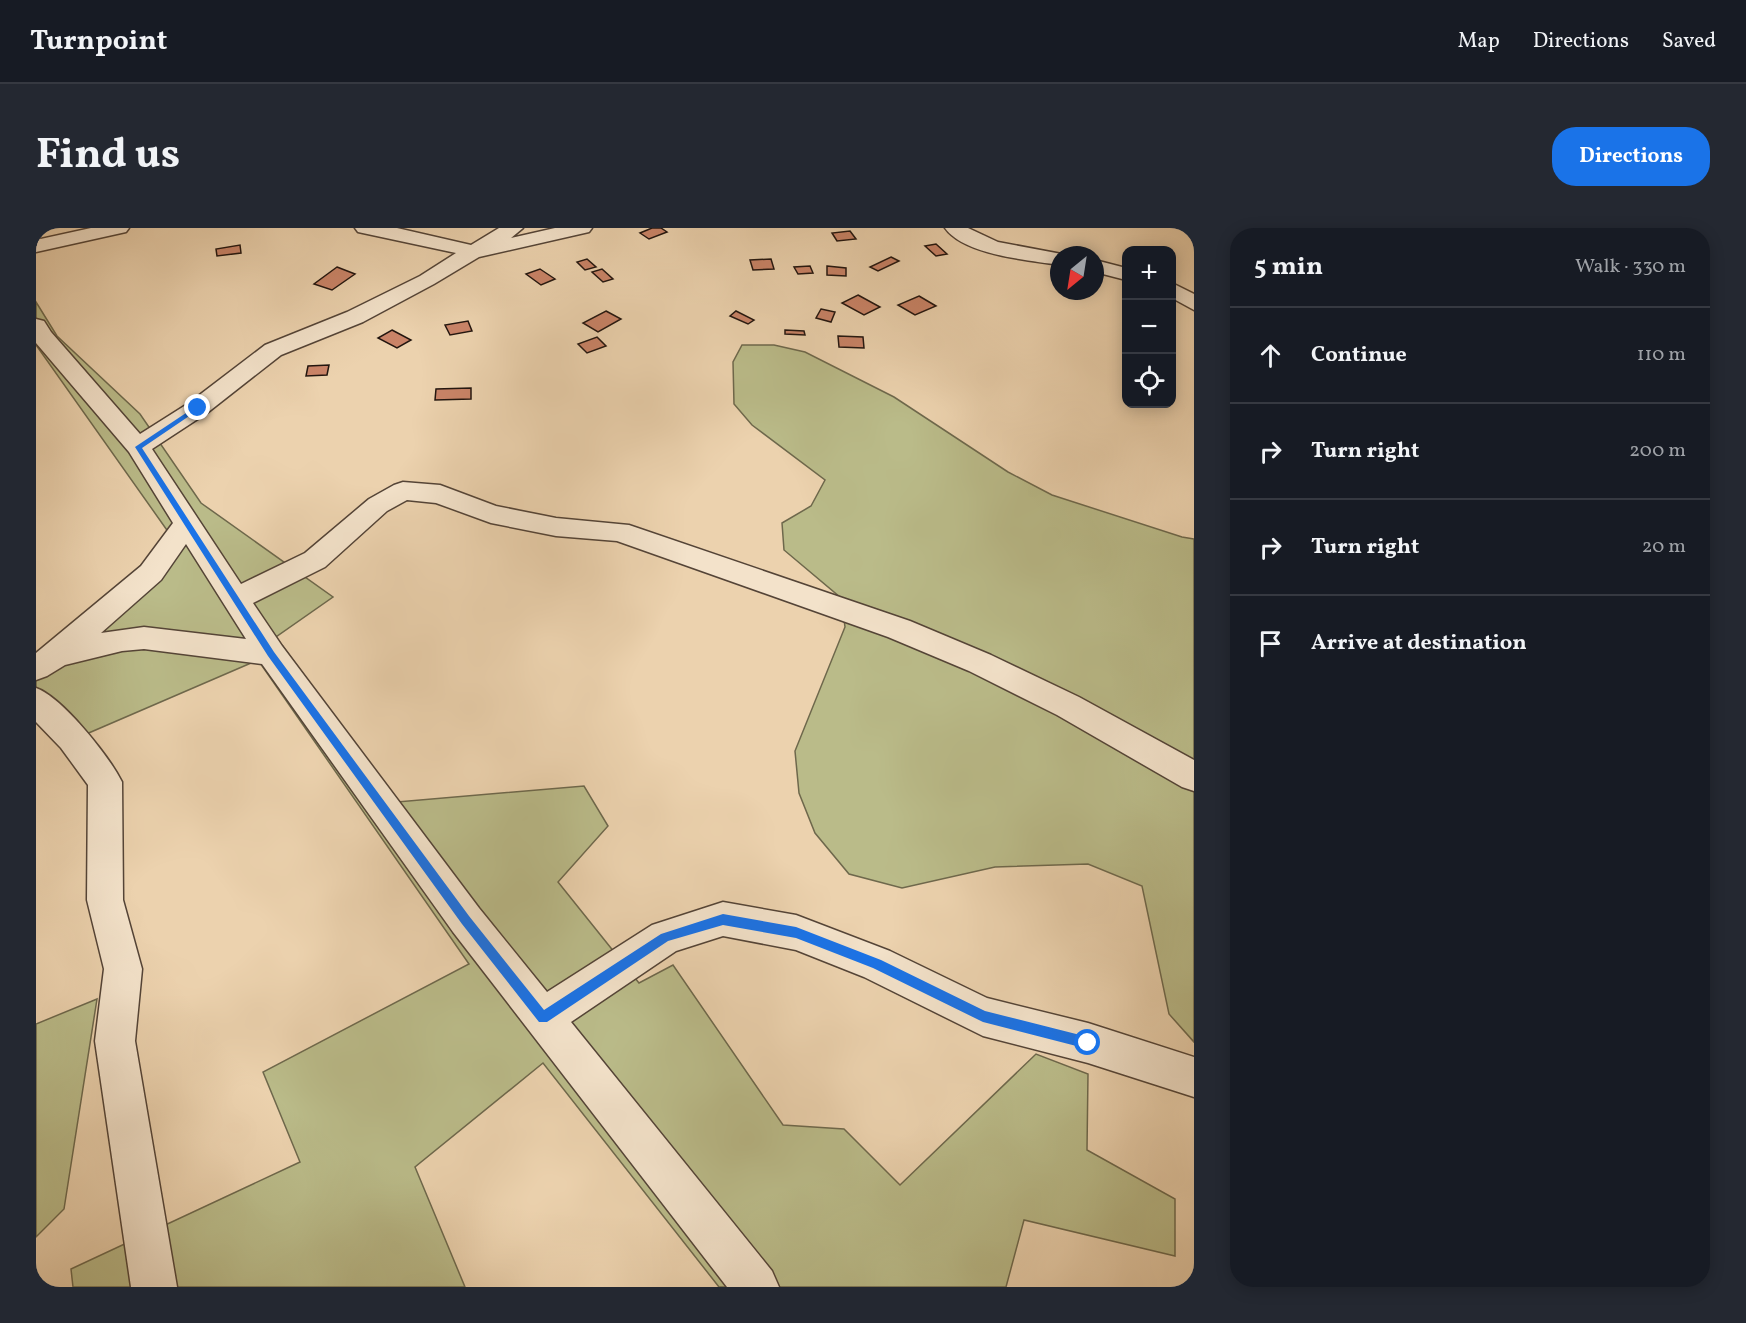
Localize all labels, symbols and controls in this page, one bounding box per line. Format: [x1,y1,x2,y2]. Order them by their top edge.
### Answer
text: Turnpoint [30,22,167,61]
text: Map [1458,27,1500,56]
text: Directions [1533,27,1629,56]
text: Saved [1662,27,1716,56]
text: Find us [36,127,180,186]
button: Directions [1552,127,1710,186]
north arrow [1050,246,1104,300]
map controls [1122,246,1176,408]
button: + [1122,246,1176,300]
text: 5 min [1254,249,1323,285]
text: Walk · 330 m [1575,253,1686,281]
button: − [1122,300,1176,354]
icon: ahead [1254,339,1287,372]
text: Continue [1311,340,1407,371]
text: 110 m [1637,341,1686,369]
button: locate [1122,354,1176,408]
route end [184,394,210,420]
icon: right [1254,435,1287,468]
text: Turn right [1311,436,1419,467]
text: 200 m [1629,437,1686,465]
icon: right [1254,531,1287,564]
text: Turn right [1311,532,1419,563]
text: 20 m [1642,533,1686,561]
icon: arrive [1254,627,1287,660]
text: Arrive at destination [1311,628,1527,659]
route start [1074,1029,1100,1055]

